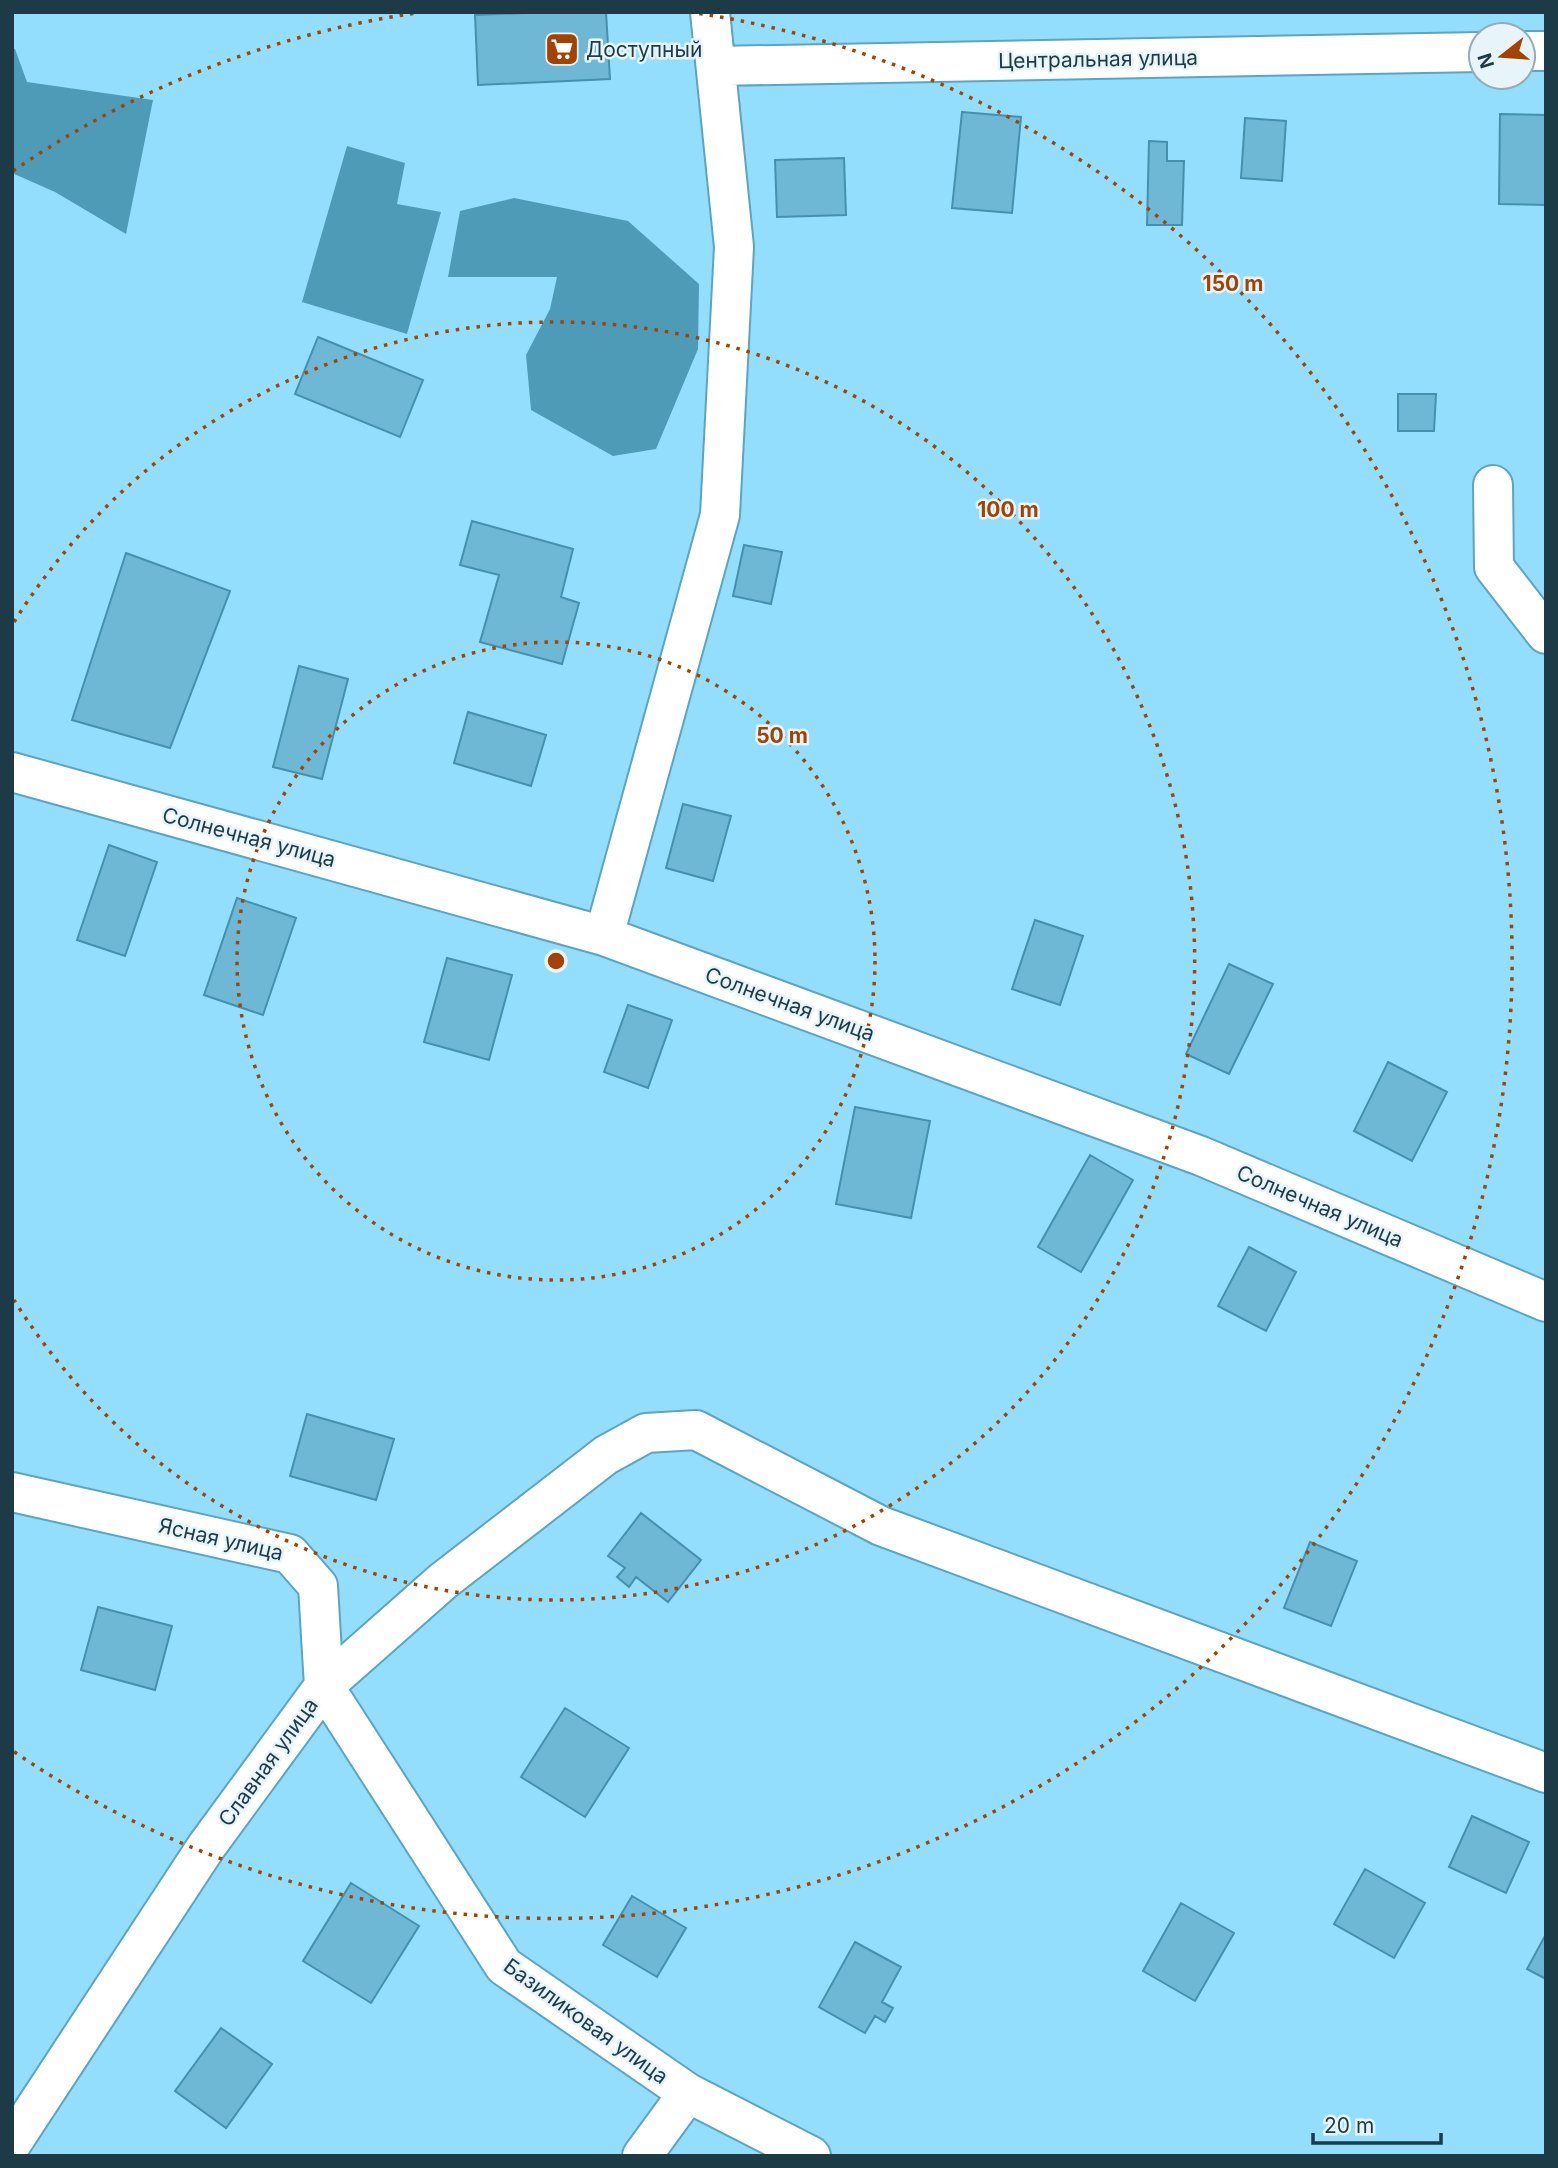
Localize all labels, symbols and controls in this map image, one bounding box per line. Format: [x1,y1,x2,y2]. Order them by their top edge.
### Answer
north arrow [1467,21,1537,91]
supermarket icon: Доступный [543,30,581,68]
place label: Доступный [586,37,702,62]
street label: Центральная улица [998,45,1198,73]
text: N [1473,51,1499,71]
text: 150 m [1203,271,1263,296]
text: 100 m [977,497,1039,522]
text: 50 m [756,723,808,748]
street label: Солнечная улица [160,802,338,872]
centre of rings [544,949,568,973]
street label: Солнечная улица [702,962,878,1046]
street label: Солнечная улица [1233,1160,1407,1252]
street label: Ясная улица [156,1513,286,1565]
street label: Славная улица [213,1693,323,1831]
street label: Базиликовая улица [499,1953,673,2089]
scale bar [1313,2102,1441,2146]
text: 20 m [1324,2113,1374,2138]

